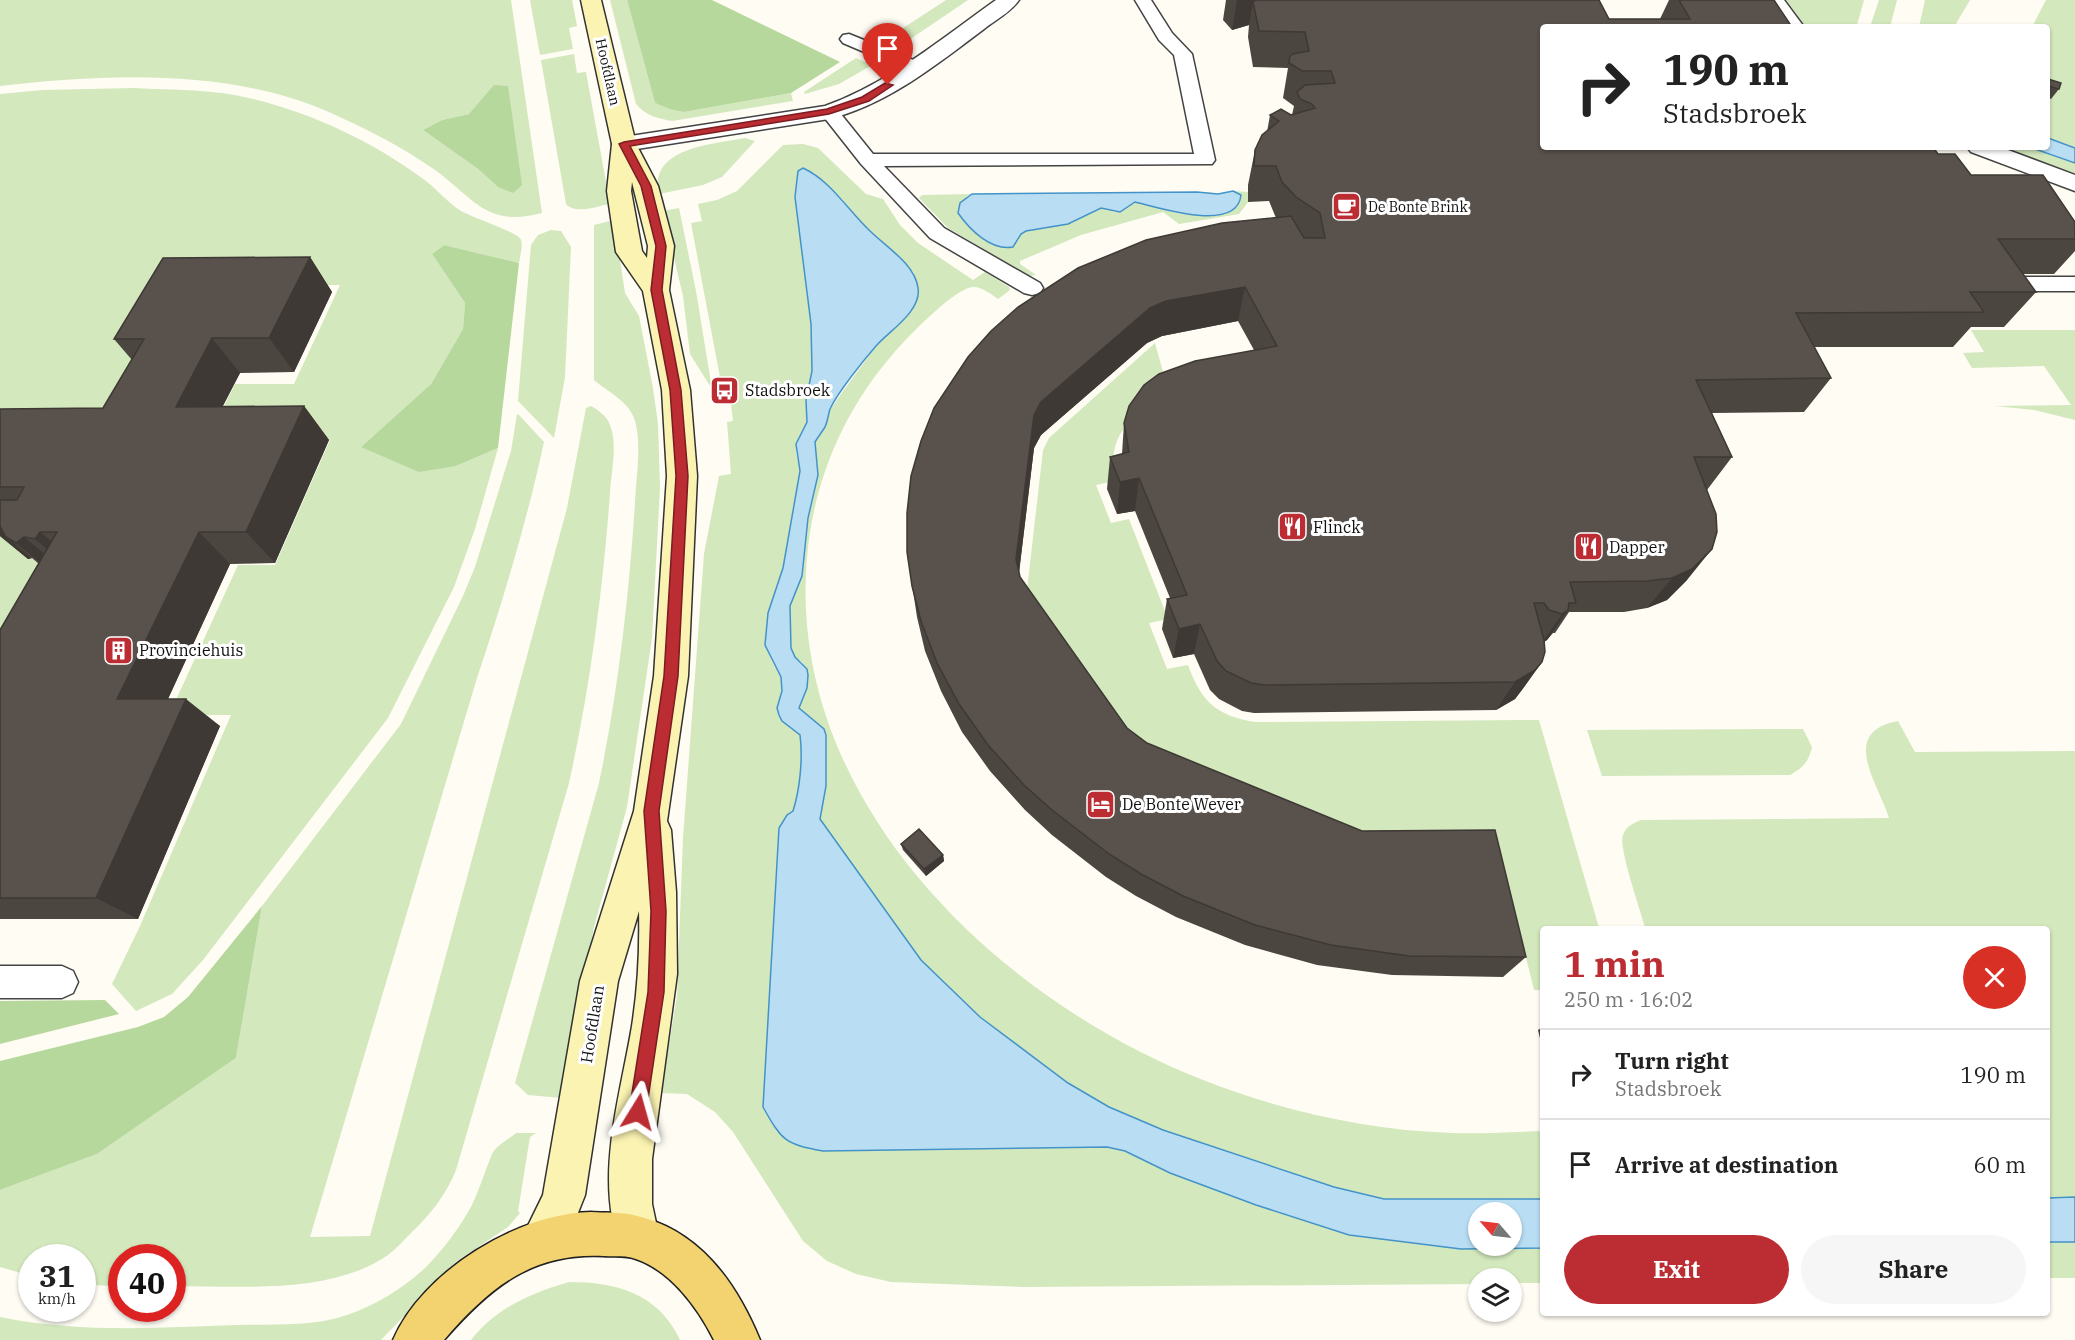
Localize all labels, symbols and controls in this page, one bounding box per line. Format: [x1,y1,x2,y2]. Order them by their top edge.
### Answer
pin [862,23,913,85]
icon: arrive [871,32,904,65]
street label: Hoofdlaan [592,37,624,107]
text: 190 m [1663,42,1789,97]
icon: right [1564,48,1642,126]
text: Stadsbroek [1663,95,1807,130]
cafe icon: De Bonte Brink [1331,191,1363,223]
place label: De Bonte Brink [1368,198,1468,216]
bus stop icon: Stadsbroek [708,374,740,406]
place label: Stadsbroek [745,380,831,400]
restaurant icon: Flinck [1276,511,1308,543]
place label: Flinck [1313,517,1361,537]
restaurant icon: Dapper [1572,531,1604,563]
place label: Dapper [1609,537,1664,557]
building icon: Provinciehuis [102,634,134,666]
place label: Provinciehuis [139,640,243,660]
hotel icon: De Bonte Wever [1085,788,1117,820]
place label: De Bonte Wever [1122,794,1241,814]
text: 1 min [1564,940,1665,987]
button: close [1963,946,2026,1009]
street label: Hoofdlaan [576,984,608,1064]
text: 250 m · 16:02 [1564,986,1693,1013]
text: Turn right [1615,1046,1729,1075]
icon: right [1564,1058,1597,1091]
text: 190 m [1960,1060,2026,1089]
text: Stadsbroek [1615,1075,1721,1102]
position arrow [606,1080,670,1144]
icon: arrive [1564,1148,1597,1181]
text: Arrive at destination [1615,1150,1838,1179]
text: 60 m [1974,1150,2026,1179]
north arrow [1468,1202,1522,1256]
map controls [1468,1202,1522,1322]
button: Exit [1564,1235,1789,1304]
button: Share [1801,1235,2026,1304]
speed limit sign: 40 [108,1244,186,1322]
text: 31 [39,1256,75,1295]
button: layers [1468,1268,1522,1322]
text: km/h [38,1289,76,1308]

